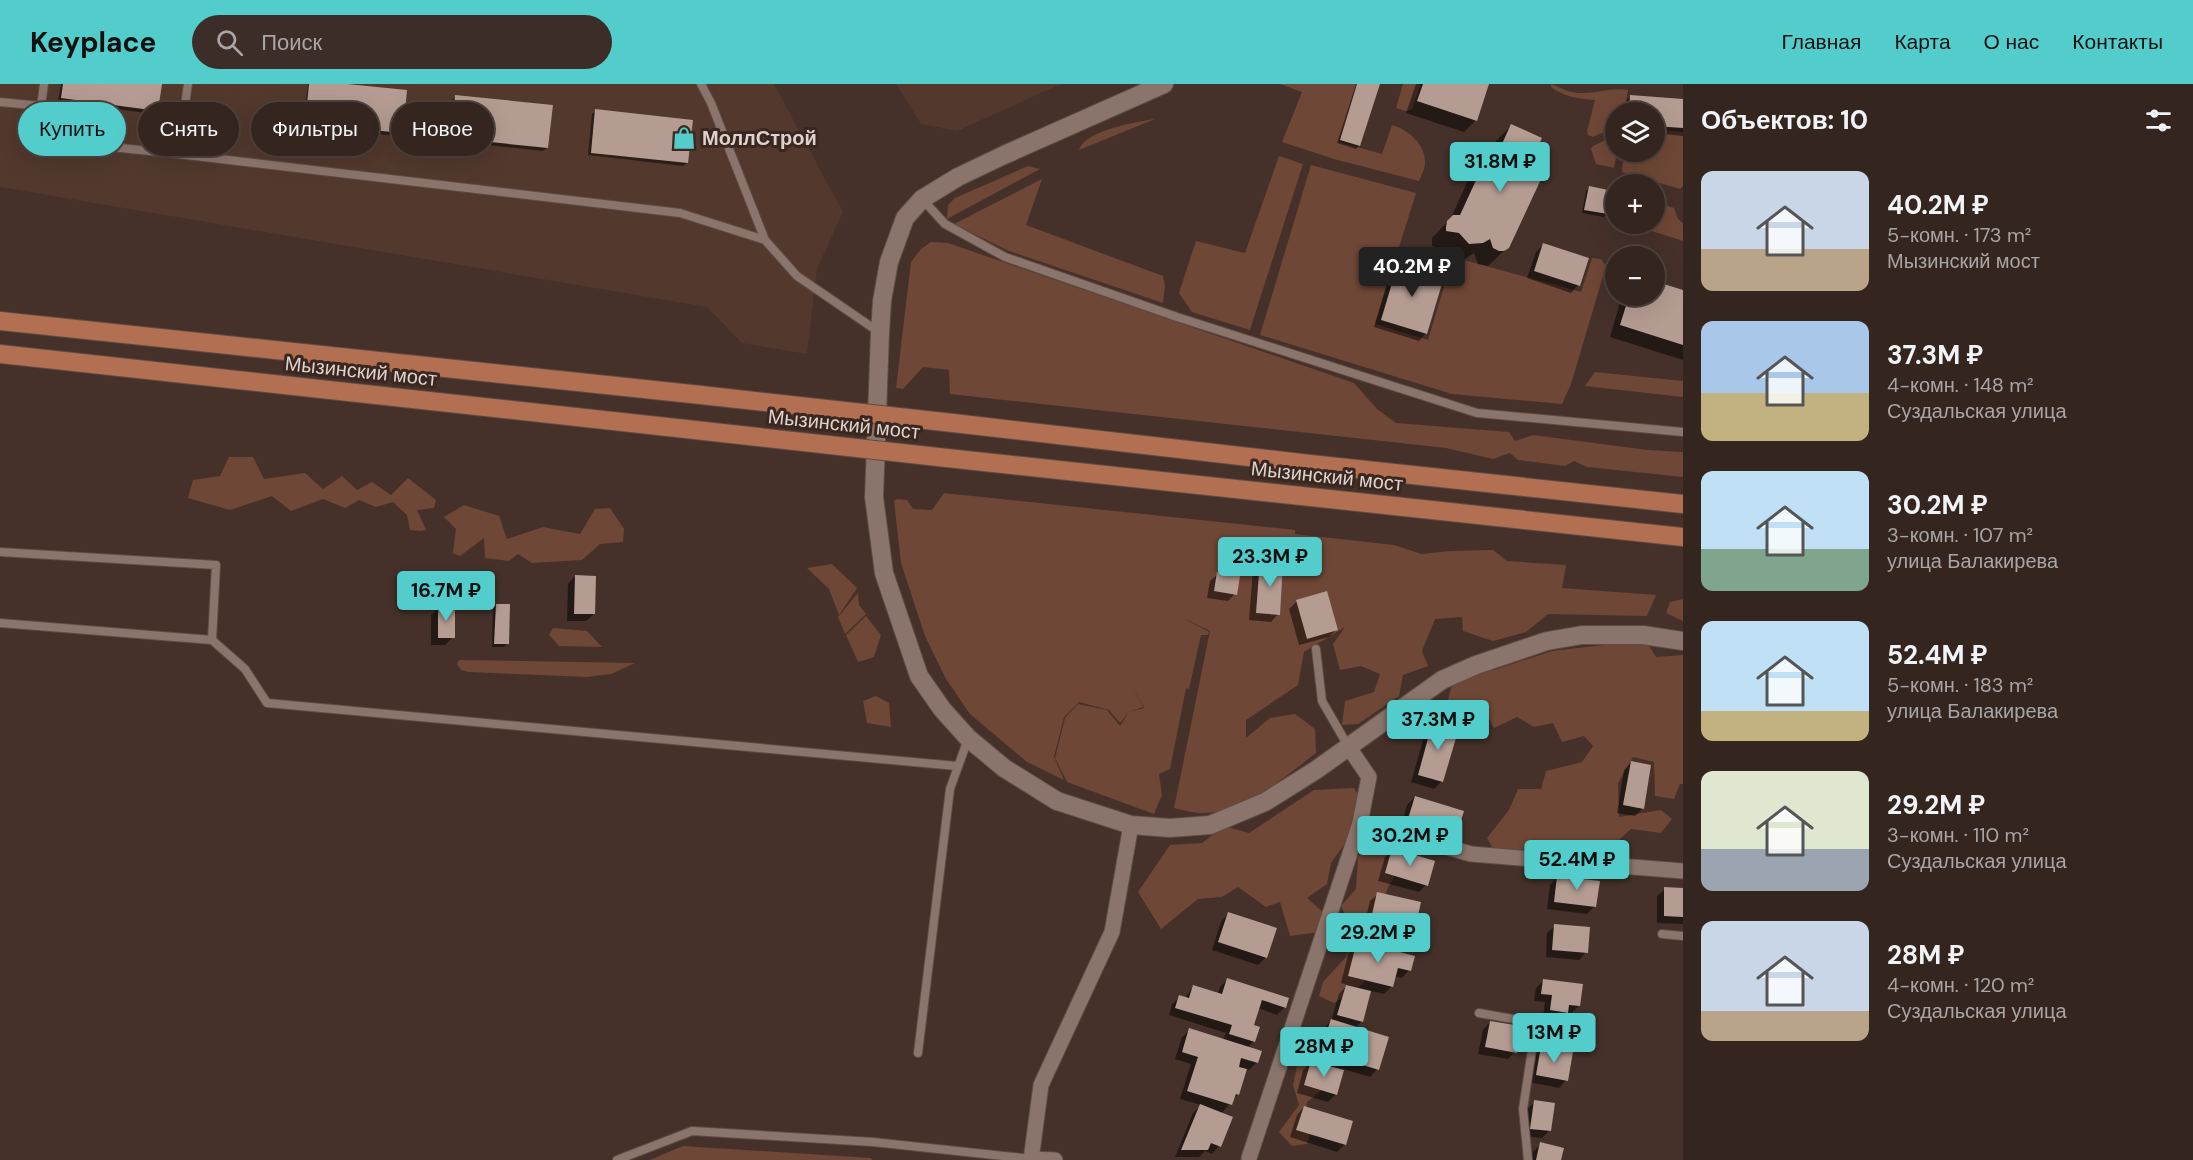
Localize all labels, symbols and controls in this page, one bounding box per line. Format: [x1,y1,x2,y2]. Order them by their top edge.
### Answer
search box [192,15,612,69]
text: Keyplace [30,24,156,61]
icon: search [213,26,246,59]
text: Поиск [261,28,322,57]
text: Главная [1781,28,1861,56]
text: Карта [1894,28,1951,56]
text: О нас [1984,28,2039,56]
text: Контакты [2072,28,2163,56]
chip: Купить [18,102,126,156]
chip: Снять [138,102,239,156]
chip: Фильтры [251,102,379,156]
chip: Новое [391,102,494,156]
map controls [1605,102,1665,306]
button: layers [1605,102,1665,162]
text: Объектов: 10 [1701,103,1868,137]
icon: filters [2142,104,2175,137]
shop icon: МоллСтрой [671,125,697,151]
place label: МоллСтрой [702,125,817,151]
pin: 31.8M ₽ [1445,142,1555,193]
text: 31.8M ₽ [1464,148,1536,174]
button: + [1605,174,1665,234]
text: 40.2M ₽ [1887,188,1989,222]
icon: home [1749,195,1821,267]
text: 5-комн. · 173 m² [1887,222,2031,248]
button: − [1605,246,1665,306]
pin: 40.2M ₽ [1357,247,1467,298]
text: Мызинский мост [1887,248,2040,274]
text: 40.2M ₽ [1373,253,1451,279]
text: 37.3M ₽ [1887,338,1983,372]
icon: home [1749,345,1821,417]
street label: Мызинский мост [284,350,438,392]
text: 4-комн. · 148 m² [1887,372,2034,398]
text: Суздальская улица [1887,398,2067,424]
street label: Мызинский мост [767,403,921,445]
street label: Мызинский мост [1250,455,1404,497]
text: 30.2M ₽ [1887,488,1988,522]
icon: home [1749,495,1821,567]
text: 3-комн. · 107 m² [1887,522,2033,548]
pin: 23.3M ₽ [1215,537,1325,588]
text: 23.3M ₽ [1232,543,1308,569]
text: улица Балакирева [1887,548,2058,574]
pin: 16.7M ₽ [391,571,501,622]
text: 16.7M ₽ [411,577,481,603]
text: 52.4M ₽ [1887,638,1988,672]
icon: home [1749,645,1821,717]
text: 5-комн. · 183 m² [1887,672,2033,698]
text: улица Балакирева [1887,698,2058,724]
pin: 37.3M ₽ [1383,700,1493,751]
text: 37.3M ₽ [1401,706,1475,732]
text: 29.2M ₽ [1887,788,1985,822]
icon: home [1749,795,1821,867]
pin: 30.2M ₽ [1355,816,1465,867]
text: 30.2M ₽ [1371,822,1449,848]
text: 3-комн. · 110 m² [1887,822,2029,848]
pin: 52.4M ₽ [1522,840,1632,891]
text: 52.4M ₽ [1538,846,1616,872]
text: Суздальская улица [1887,848,2067,874]
pin: 29.2M ₽ [1323,913,1433,964]
text: 29.2M ₽ [1340,919,1416,945]
text: 28M ₽ [1887,938,1964,972]
icon: home [1749,945,1821,1017]
text: 4-комн. · 120 m² [1887,972,2034,998]
text: Суздальская улица [1887,998,2067,1024]
pin: 13M ₽ [1512,1013,1596,1064]
text: 13M ₽ [1527,1019,1581,1045]
pin: 28M ₽ [1282,1027,1366,1078]
text: 28M ₽ [1294,1033,1354,1059]

